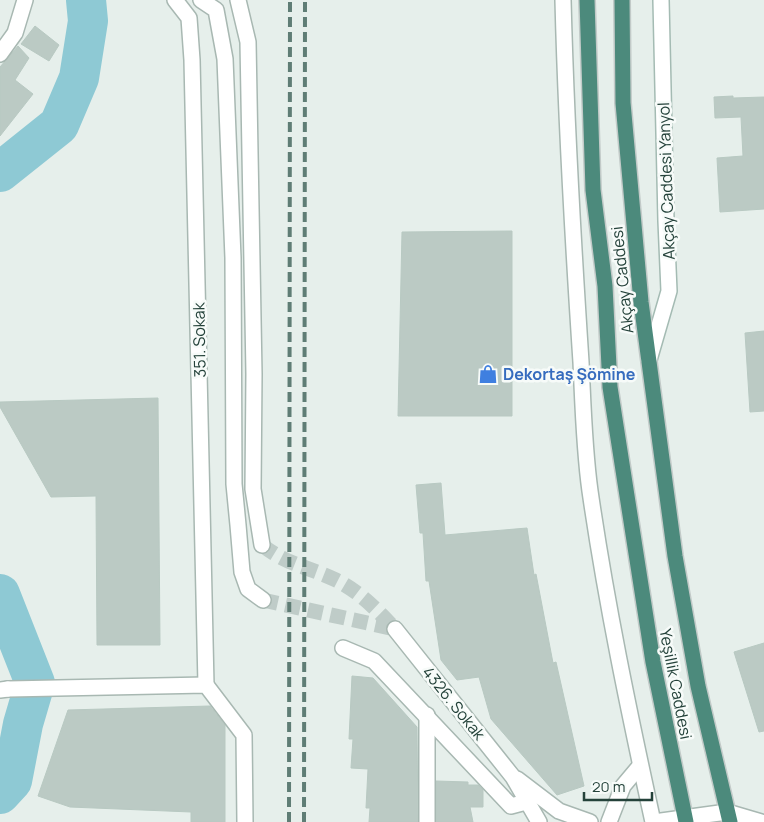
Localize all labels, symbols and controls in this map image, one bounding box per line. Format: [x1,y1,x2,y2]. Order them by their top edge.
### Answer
street label: Akçay Caddesi Yanyol [652,102,680,260]
street label: Akçay Caddesi [605,225,639,335]
street label: 351. Sokak [187,301,211,378]
shop icon: Dekortaş Şömine [477,363,499,385]
place label: Dekortaş Şömine [503,363,636,385]
street label: Yeşillik Caddesi [654,627,698,741]
street label: 4326. Sokak [418,662,491,745]
scale bar [584,770,652,802]
text: 20 m [592,776,625,797]

